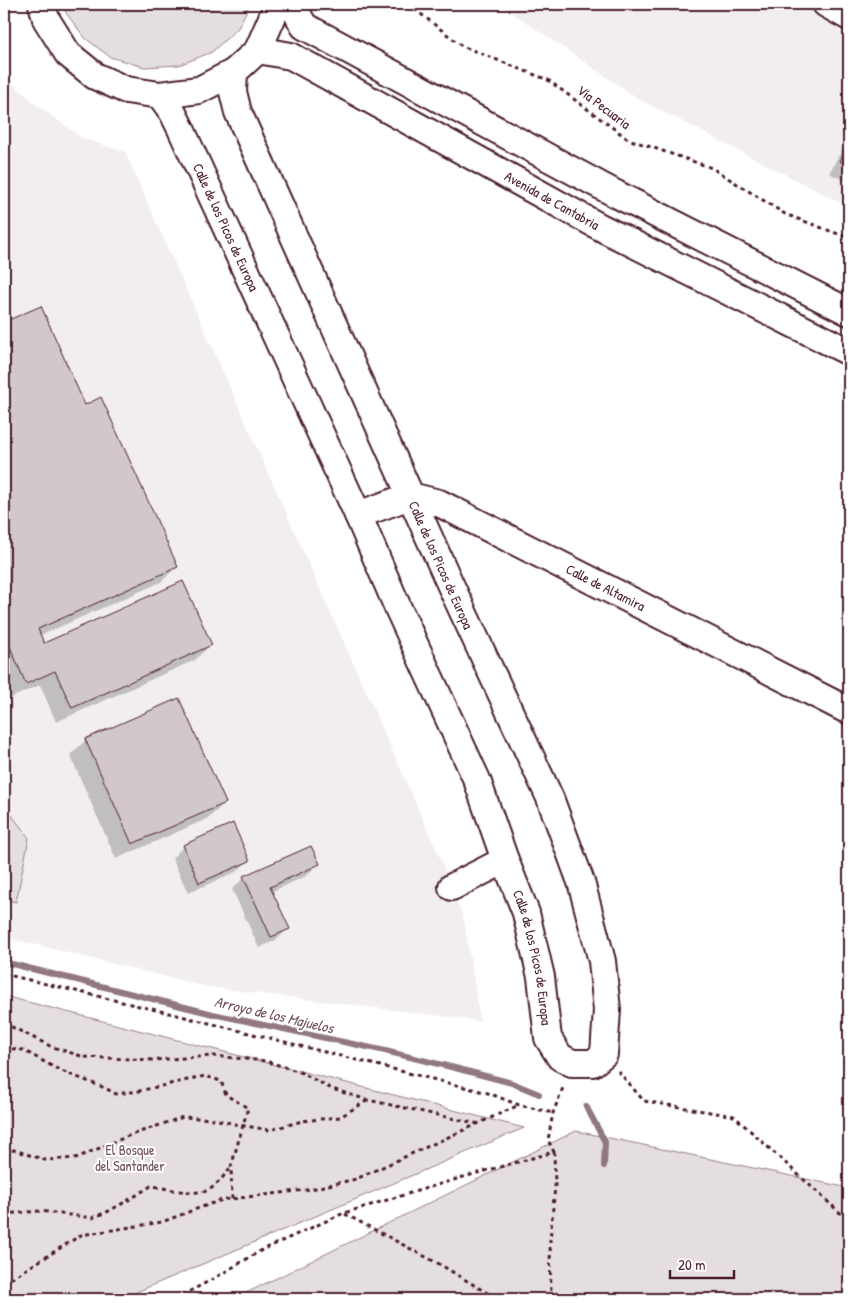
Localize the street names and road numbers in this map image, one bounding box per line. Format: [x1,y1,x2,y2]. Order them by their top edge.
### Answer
street label: Vía Pecuaria [574,80,635,133]
street label: Calle de los Picos de Europa [189,160,264,294]
street label: Avenida de Cantabria [502,166,604,234]
street label: Calle de los Picos de Europa [404,498,478,633]
street label: Calle de Altamira [563,559,649,615]
street label: Calle de los Picos de Europa [509,887,557,1027]

